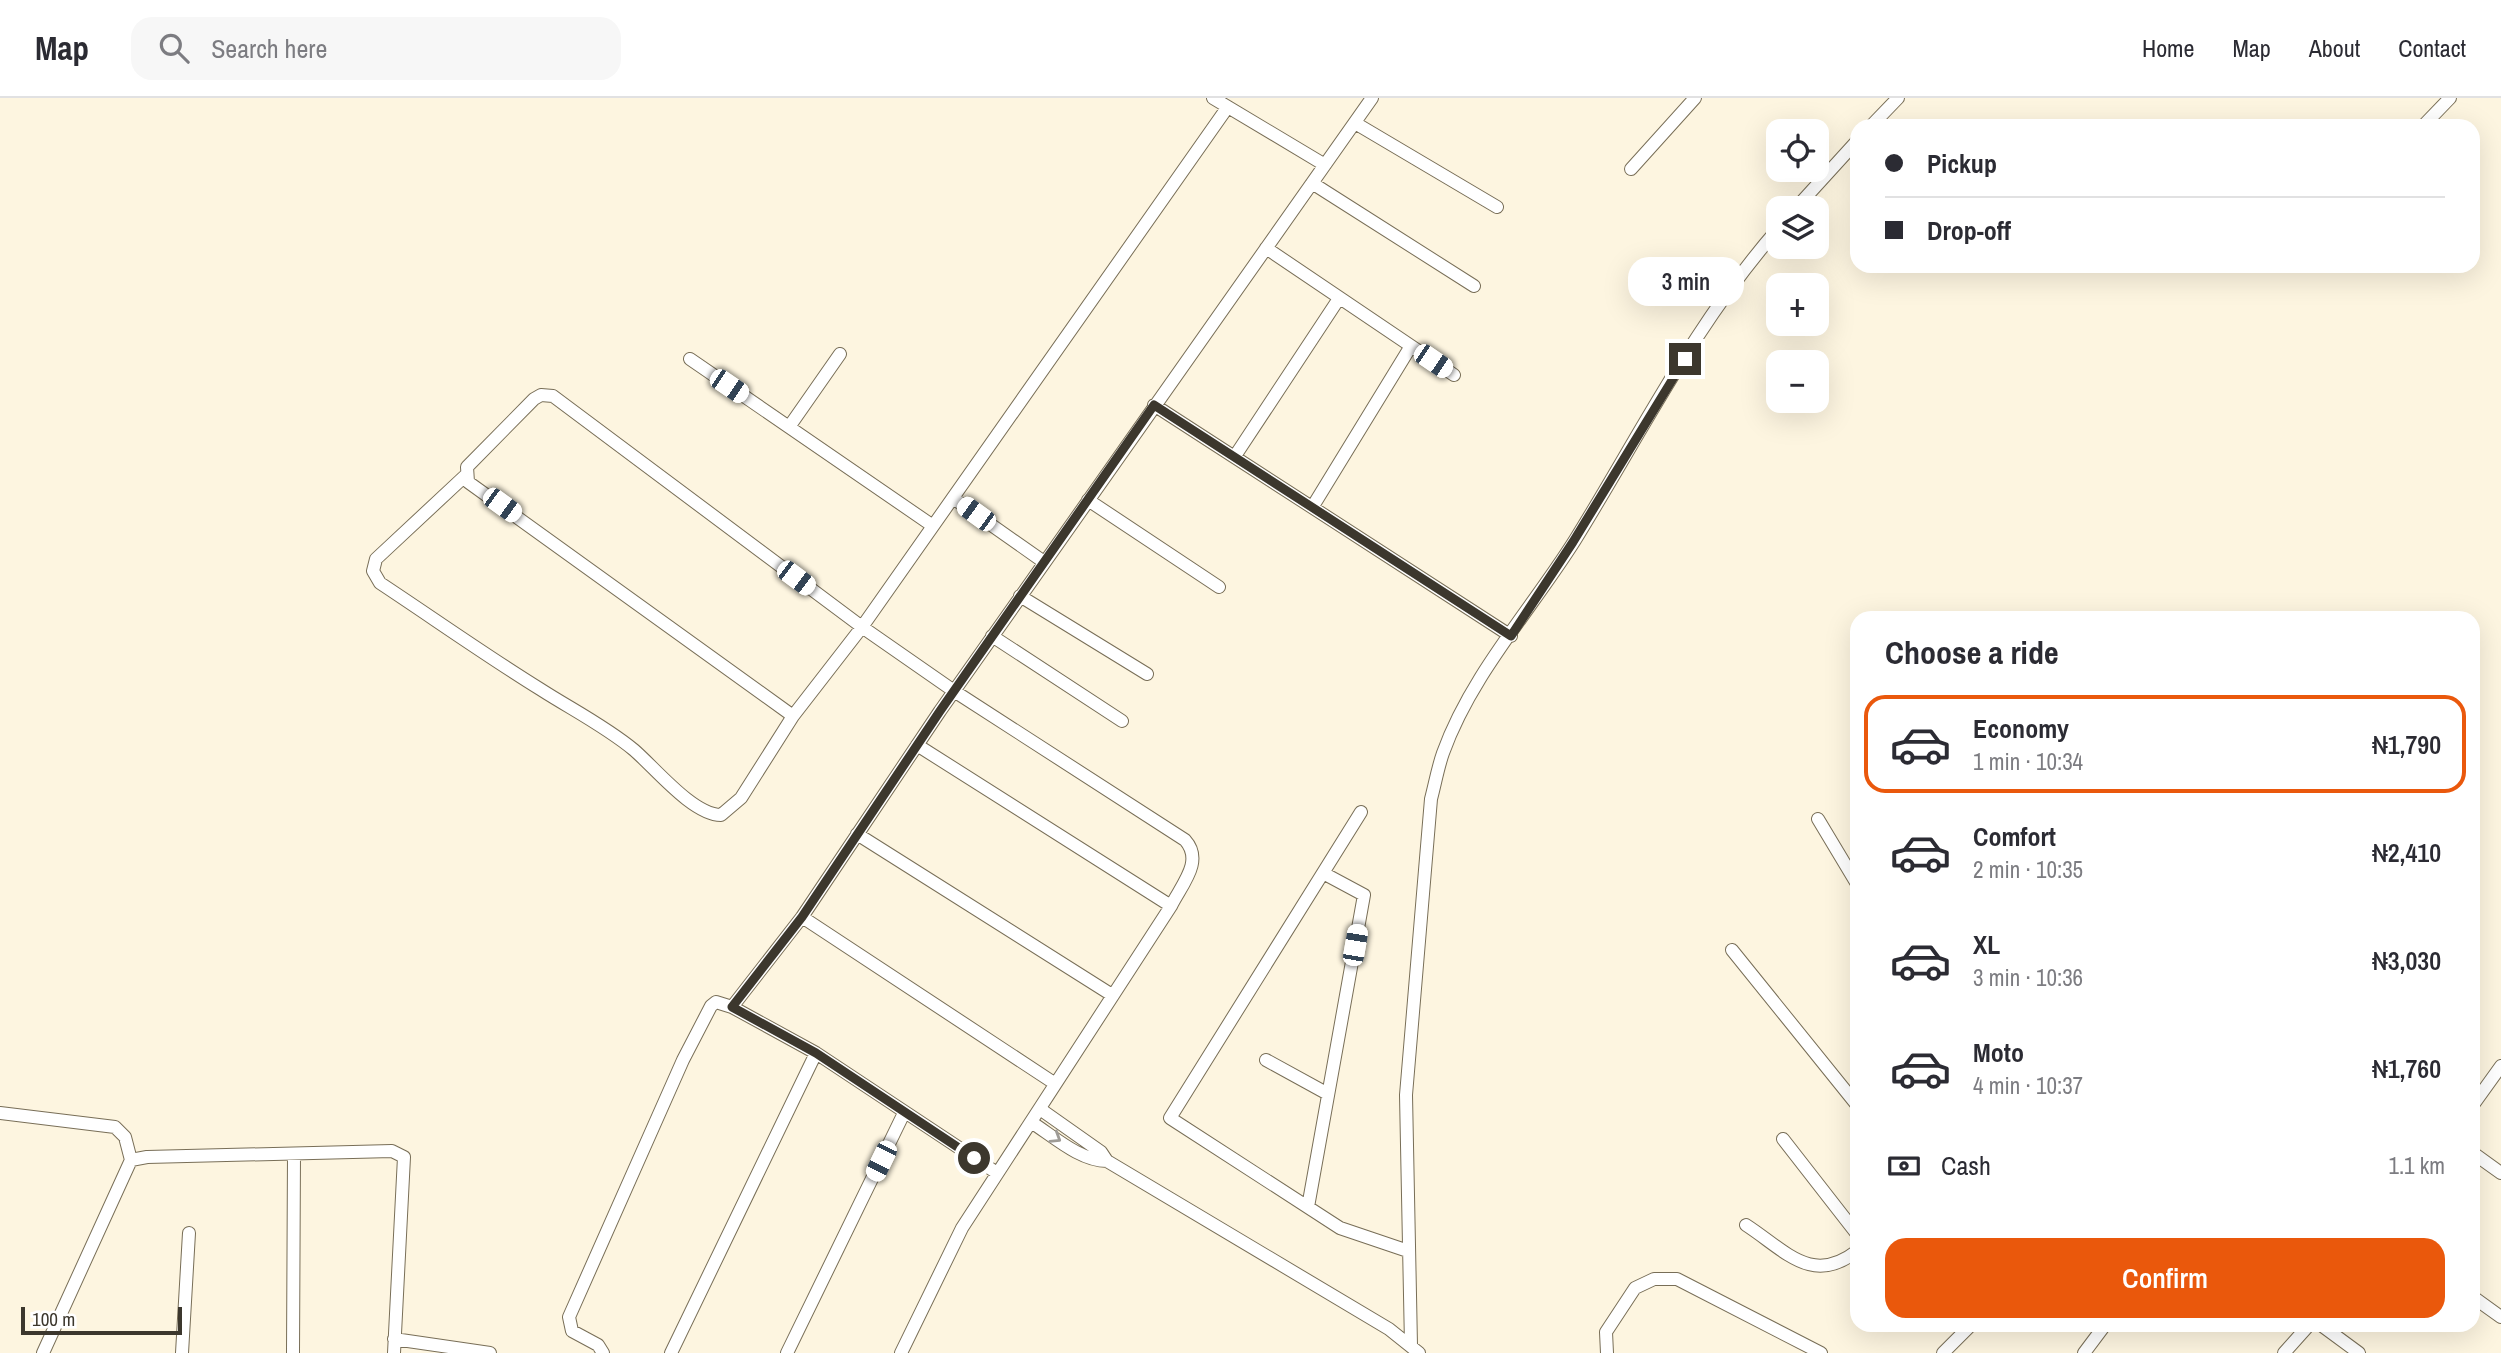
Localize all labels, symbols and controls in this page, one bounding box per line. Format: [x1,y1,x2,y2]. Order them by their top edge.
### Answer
search box [131,17,621,80]
text: Map [35,26,89,70]
icon: search [155,29,193,67]
text: Search here [211,31,327,66]
text: Home [2142,32,2194,64]
text: Map [2232,32,2271,64]
text: About [2309,32,2360,64]
text: Contact [2398,32,2466,64]
map controls [1766,119,1829,413]
button: locate [1766,119,1829,182]
text: Pickup [1927,146,1997,181]
button: layers [1766,196,1829,259]
text: Drop-off [1927,213,2011,248]
callout: 3 min [1627,258,1743,306]
text: 3 min [1662,266,1710,297]
button: + [1766,273,1829,336]
car [1410,341,1457,381]
route end [1669,343,1701,375]
button: − [1766,350,1829,413]
car [706,366,753,406]
car [479,484,526,526]
car [953,493,1000,535]
car [773,557,820,599]
text: Choose a ride [1885,631,2059,674]
text: Economy [1973,711,2069,746]
icon: car [1889,713,1952,776]
text: ₦1,790 [2372,727,2441,762]
text: 1 min · 10:34 [1973,746,2083,777]
text: Comfort [1973,819,2056,854]
icon: car [1889,821,1952,884]
text: ₦2,410 [2372,835,2441,870]
text: 2 min · 10:35 [1973,854,2083,885]
car [1342,922,1369,968]
text: XL [1973,927,2000,962]
icon: car [1889,929,1952,992]
text: ₦3,030 [2372,943,2441,978]
text: 3 min · 10:36 [1973,962,2083,993]
text: Moto [1973,1035,2024,1070]
icon: car [1889,1037,1952,1100]
text: ₦1,760 [2372,1051,2441,1086]
text: 4 min · 10:37 [1973,1070,2083,1101]
one-way arrow [1048,1130,1061,1143]
car [863,1138,900,1184]
route start [958,1142,990,1174]
icon: cash [1885,1147,1923,1185]
text: Cash [1941,1148,1991,1183]
text: 1.1 km [2388,1150,2445,1181]
button: Confirm [1885,1238,2445,1318]
scale bar [21,1304,182,1336]
text: 100 m [32,1306,75,1332]

